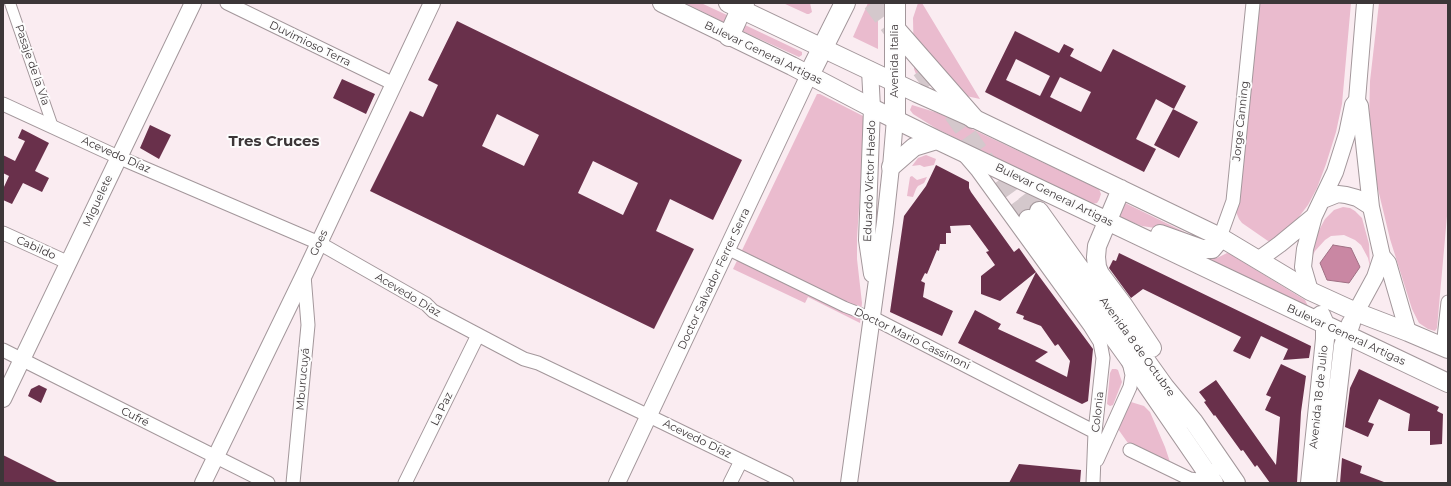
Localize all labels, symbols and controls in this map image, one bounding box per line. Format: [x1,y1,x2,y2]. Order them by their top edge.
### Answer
street label: Duvimioso Terra [267,19,353,69]
street label: Bulevar General Artigas [702,19,824,87]
street label: Pasaje de la Vía [12,23,52,107]
street label: Avenida Italia [888,24,902,98]
street label: Jorge Canning [1230,80,1252,162]
street label: Eduardo Víctor Haedo [861,120,879,242]
district label: Tres Cruces [229,133,319,151]
street label: Acevedo Díaz [79,134,153,176]
street label: Bulevar General Artigas [993,161,1115,229]
street label: Miguelete [80,173,116,229]
street label: Doctor Salvador Ferrer Serra [675,206,753,352]
street label: Goes [307,228,331,258]
street label: Cabildo [14,233,58,263]
street label: Acevedo Díaz [373,270,443,320]
street label: Avenida 8 de Octubre [1096,295,1178,399]
street label: Bulevar General Artigas [1285,302,1407,368]
street label: Doctor Mario Cassinoni [852,305,972,373]
street label: Avenida 18 de Julio [1307,345,1331,449]
street label: Mburucuyá [294,347,312,411]
street label: La Paz [428,390,456,428]
street label: Colonia [1089,391,1107,433]
street label: Cufré [119,404,151,430]
street label: Acevedo Díaz [661,417,733,461]

